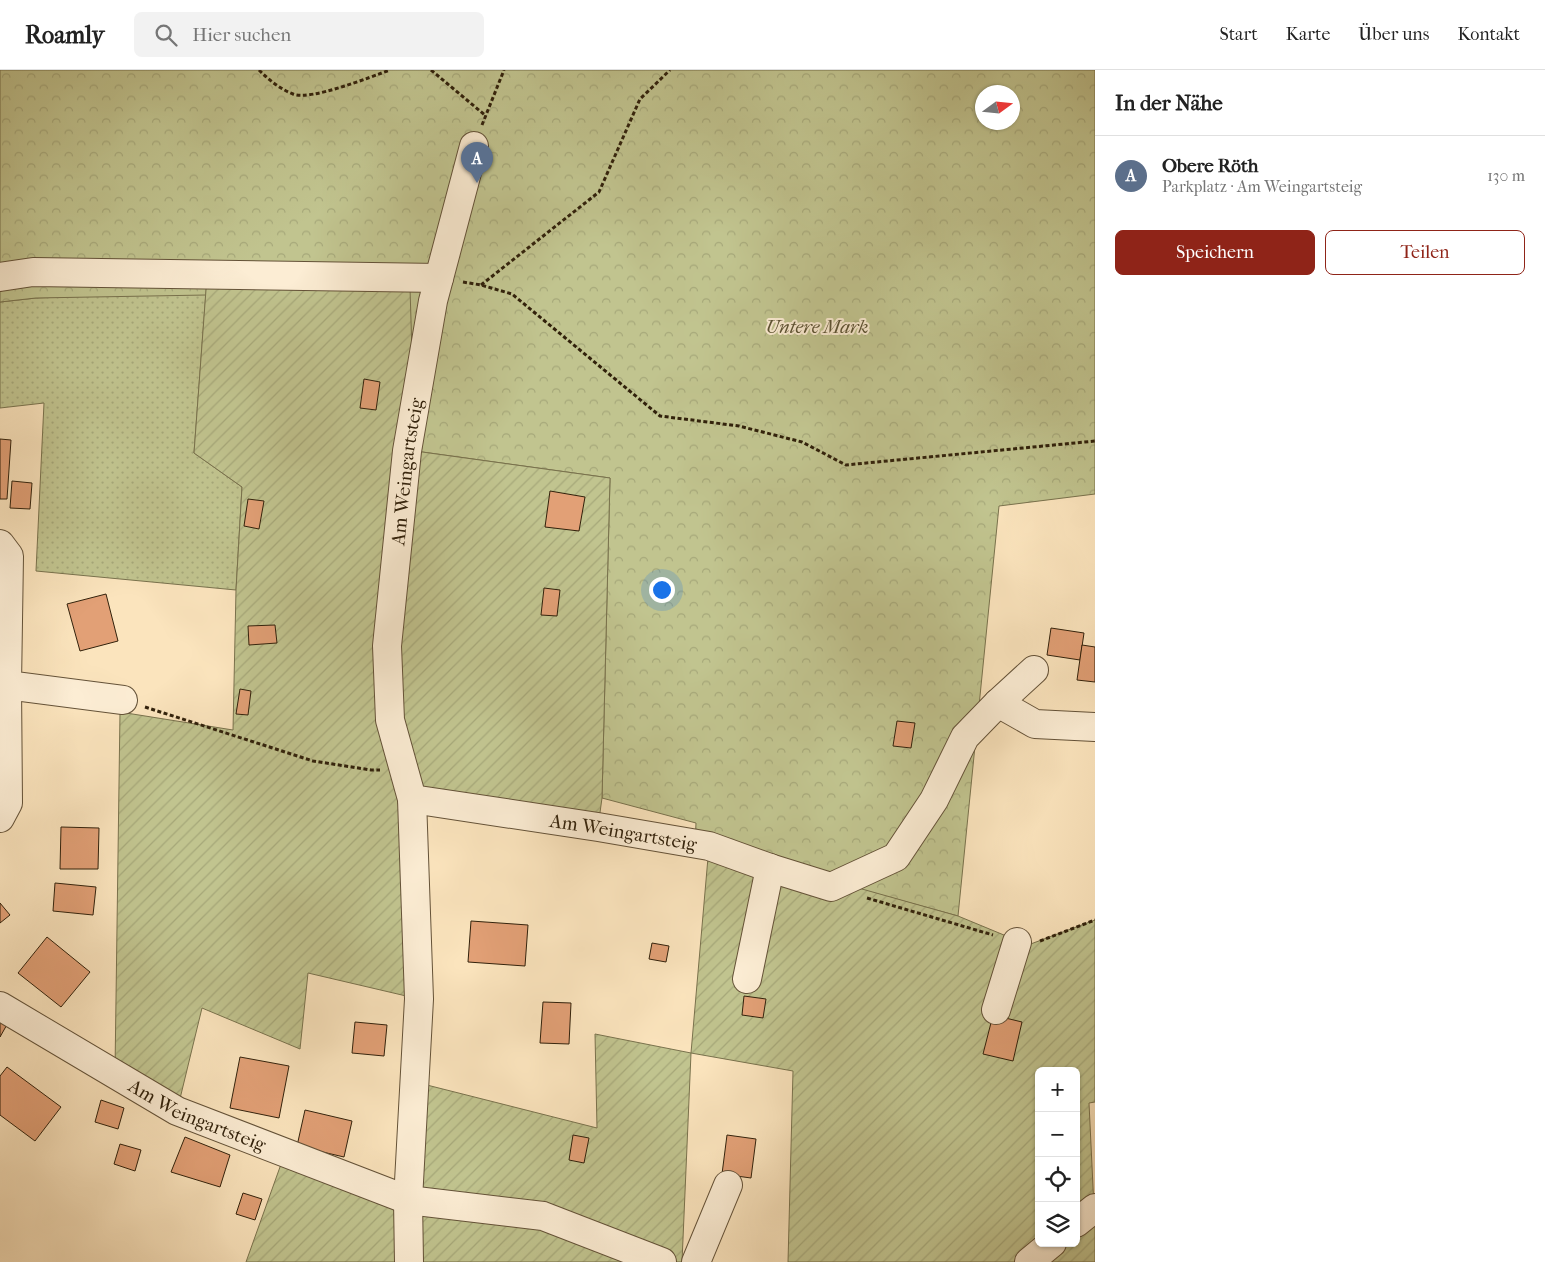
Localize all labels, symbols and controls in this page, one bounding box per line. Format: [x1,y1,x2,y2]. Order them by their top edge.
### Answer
search box [134,12,484,57]
text: Roamly [25,21,104,49]
icon: search [152,21,180,49]
text: Hier suchen [192,24,291,46]
text: Start [1219,24,1258,45]
text: Karte [1286,24,1330,45]
text: Über uns [1358,24,1429,45]
text: Kontakt [1457,24,1520,45]
north arrow [975,85,1020,130]
text: In der Nähe [1115,91,1223,115]
pin: A [461,142,493,183]
text: Obere Röth [1162,155,1258,177]
text: A [1126,166,1136,185]
text: 130 m [1487,166,1525,185]
text: Parkplatz · Am Weingartsteig [1162,177,1362,196]
button: Speichern [1115,230,1315,275]
button: Teilen [1325,230,1525,275]
park label: Untere Mark [765,316,869,338]
street label: Am Weingartsteig [387,396,428,548]
your location [649,577,675,603]
street label: Am Weingartsteig [547,810,699,856]
map controls [1035,1067,1080,1247]
button: + [1035,1067,1080,1112]
street label: Am Weingartsteig [124,1074,270,1156]
button: − [1035,1112,1080,1157]
button: locate [1035,1157,1080,1202]
button: layers [1035,1202,1080,1247]

